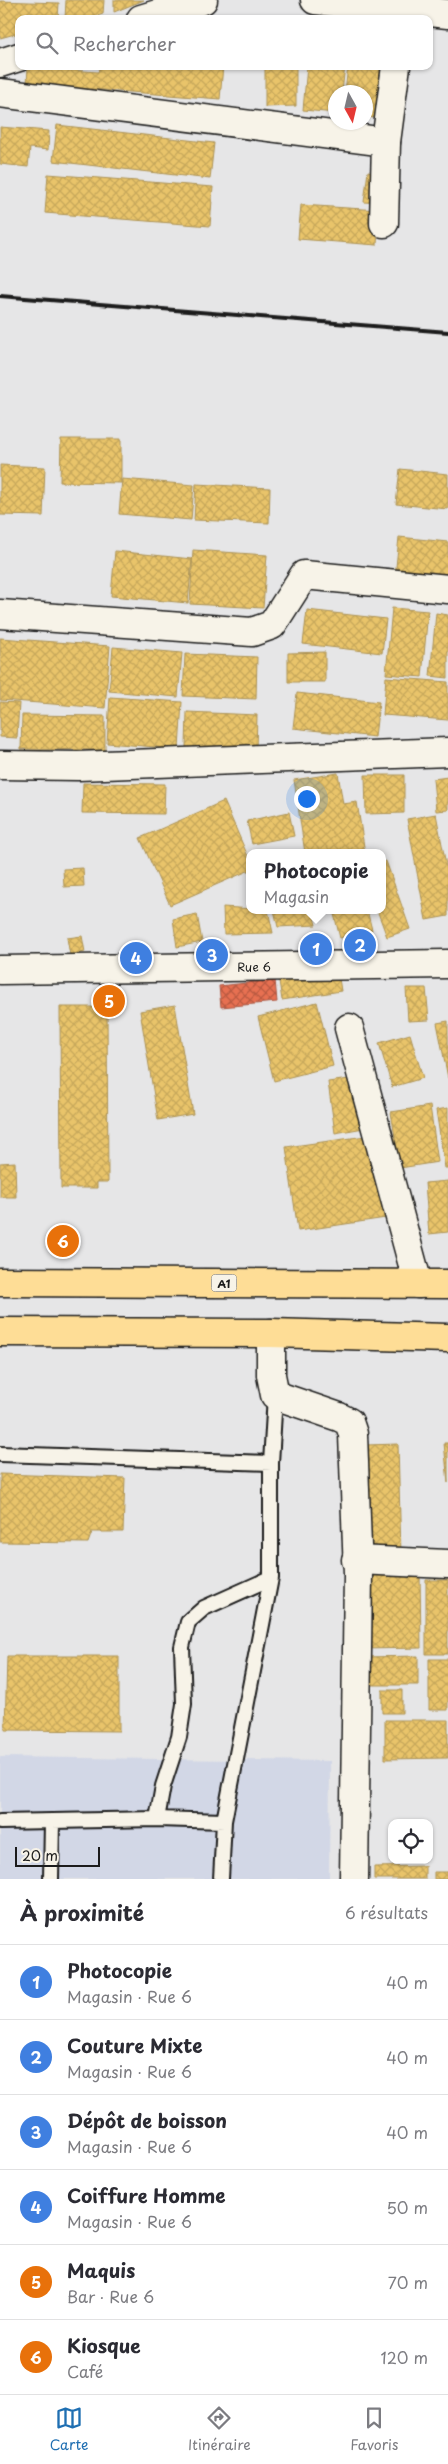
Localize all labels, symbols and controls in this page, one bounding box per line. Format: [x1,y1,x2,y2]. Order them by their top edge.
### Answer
search box [15,15,433,70]
icon: search [33,29,61,57]
text: Rechercher [73,29,176,57]
north arrow [328,85,373,130]
your location [294,786,320,812]
popup [246,849,386,914]
text: Photocopie [263,856,369,884]
text: Magasin [263,884,329,908]
pin: 2 [344,926,376,964]
pin: 1 [300,930,332,968]
pin: 3 [196,936,228,974]
pin: 4 [120,939,152,977]
street label: Rue 6 [237,957,271,976]
pin: 5 [93,982,125,1020]
pin: 6 [47,1222,79,1260]
road number: A1 [212,1275,236,1292]
map controls [388,1819,433,1864]
button: locate [388,1819,433,1864]
scale bar [15,1844,100,1867]
text: 20 m [22,1845,58,1866]
text: À proximité [20,1896,144,1928]
text: 6 résultats [345,1900,428,1924]
text: Photocopie [67,1956,172,1984]
text: 1 [32,1970,40,1994]
text: 40 m [386,1970,428,1994]
text: Magasin · Rue 6 [67,1984,192,2008]
text: Couture Mixte [67,2031,203,2059]
text: 2 [30,2045,42,2069]
text: 40 m [386,2045,428,2069]
text: Magasin · Rue 6 [67,2059,192,2083]
text: Dépôt de boisson [67,2106,227,2134]
text: 3 [31,2120,41,2144]
text: 40 m [386,2120,428,2144]
text: Magasin · Rue 6 [67,2134,192,2158]
text: Coiffure Homme [67,2181,226,2209]
text: 4 [31,2195,41,2219]
text: 50 m [387,2195,428,2219]
text: Magasin · Rue 6 [67,2209,192,2233]
text: Maquis [67,2256,135,2284]
text: 5 [31,2270,41,2294]
text: 70 m [388,2270,428,2294]
text: Bar · Rue 6 [67,2284,154,2308]
text: Kiosque [67,2331,141,2359]
text: 6 [30,2345,42,2369]
text: 120 m [381,2345,428,2369]
text: Café [67,2359,103,2383]
tab: Carte [50,2404,89,2455]
tab: Itinéraire [188,2404,251,2455]
tab: Favoris [350,2404,398,2455]

